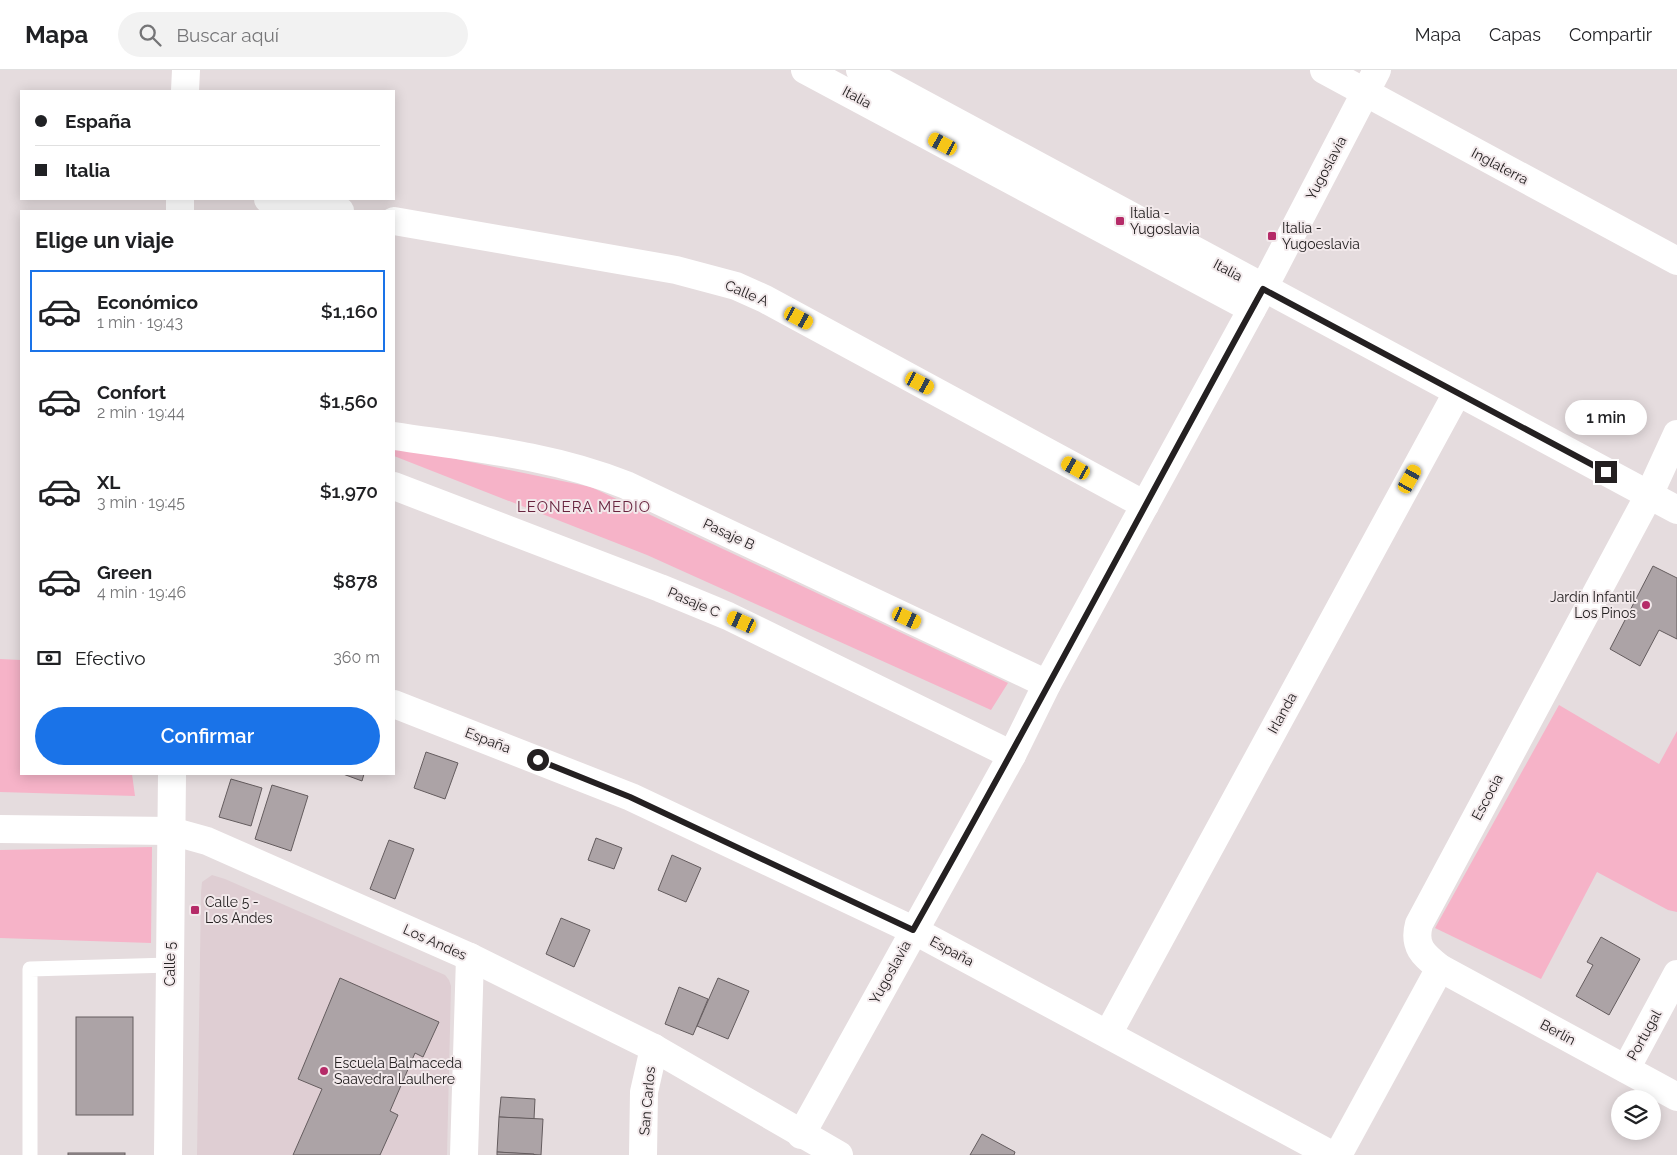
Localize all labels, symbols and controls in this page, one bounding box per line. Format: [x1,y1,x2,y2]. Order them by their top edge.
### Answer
search box [118,12,468,57]
text: Mapa [25,20,88,49]
icon: search [136,21,164,49]
text: Buscar aquí [176,24,279,46]
text: Mapa [1415,24,1461,45]
text: Capas [1489,24,1541,45]
text: Compartir [1569,24,1652,45]
street label: Italia [840,83,874,111]
text: España [65,110,131,132]
car [926,130,959,158]
street label: Yugoslavia [1303,133,1349,203]
street label: Inglaterra [1469,144,1531,188]
text: Italia [65,159,110,181]
place label: Italia - Yugoslavia [1130,205,1200,237]
marker: Italia - Yugoslavia [1114,215,1126,227]
place label: Italia - Yugoeslavia [1282,220,1360,252]
text: Elige un viaje [35,227,174,253]
marker: Italia - Yugoeslavia [1266,230,1278,242]
street label: Italia [1211,256,1245,284]
street label: Calle A [723,277,772,309]
icon: car [37,289,82,334]
text: Económico [97,291,198,313]
text: $1,160 [321,300,378,322]
car [782,304,815,332]
text: 1 min · 19:43 [97,313,183,332]
car [903,369,936,397]
icon: car [37,379,82,424]
text: Confort [97,381,166,403]
text: $1,560 [319,390,378,412]
callout: 1 min [1565,400,1647,434]
text: 2 min · 19:44 [97,403,185,422]
text: 1 min [1586,408,1626,427]
car [1059,454,1092,482]
route end [1595,461,1617,483]
car [1396,462,1423,496]
icon: car [37,469,82,514]
text: XL [97,471,120,493]
text: $1,970 [320,480,378,502]
text: 3 min · 19:45 [97,493,185,512]
district label: LEONERA MEDIO [517,498,651,516]
street label: Pasaje B [701,515,757,553]
icon: car [37,559,82,604]
text: Green [97,561,152,583]
text: $878 [333,570,378,592]
text: 4 min · 19:46 [97,583,186,602]
street label: Pasaje C [665,584,723,620]
place label: Jardín Infantil Los Pinos [1550,589,1636,621]
marker: Jardín Infantil Los Pinos [1640,599,1652,611]
car [890,605,923,631]
car [725,609,758,635]
icon: cash [35,644,63,672]
text: Efectivo [75,647,146,669]
text: 360 m [333,648,380,667]
street label: Irlanda [1264,690,1300,736]
button: Confirmar [35,707,380,765]
street label: España [463,724,513,756]
route start [527,749,549,771]
street label: Escocia [1468,771,1506,823]
place label: Calle 5 - Los Andes [205,894,273,926]
marker: Calle 5 - Los Andes [189,904,201,916]
street label: Los Andes [401,921,469,963]
street label: España [927,933,977,969]
street label: Yugoslavia [866,938,914,1006]
street label: Calle 5 [162,942,178,986]
street label: Portugal [1624,1007,1664,1063]
street label: Berlín [1538,1016,1578,1048]
place label: Escuela Balmaceda Saavedra Laulhere [334,1055,462,1087]
marker: Escuela Balmaceda Saavedra Laulhere [318,1065,330,1077]
street label: San Carlos [636,1066,658,1136]
map controls [1611,1090,1661,1140]
button: layers [1611,1090,1661,1140]

